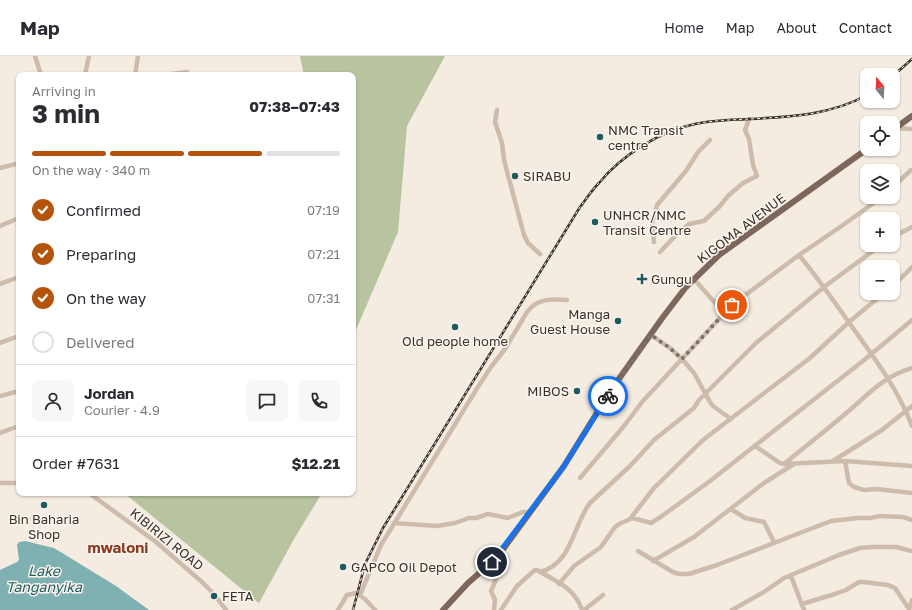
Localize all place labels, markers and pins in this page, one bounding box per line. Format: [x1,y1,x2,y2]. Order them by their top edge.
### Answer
place label: NMC Transit centre [608,122,684,153]
marker: NMC Transit centre [595,132,605,142]
place label: SIRABU [523,168,571,184]
marker: SIRABU [510,171,520,181]
place label: UNHCR/NMC Transit Centre [603,207,691,238]
marker: UNHCR/NMC Transit Centre [590,217,600,227]
place label: Gungu [651,271,692,287]
marker: Gungu [636,273,648,285]
pin [715,288,749,322]
place label: Manga Guest House [530,306,610,337]
marker: Manga Guest House [613,316,623,326]
marker: Old people home [450,322,460,332]
place label: Old people home [402,333,508,349]
place label: MIBOS [527,383,569,399]
marker: MIBOS [572,386,582,396]
marker: Bin Baharia Shop [39,500,49,510]
place label: Bin Baharia Shop [9,511,79,542]
pin [475,545,509,579]
place label: GAPCO Oil Depot [351,559,457,575]
marker: GAPCO Oil Depot [338,562,348,572]
place label: FETA [222,588,254,604]
marker: FETA [209,591,219,601]

